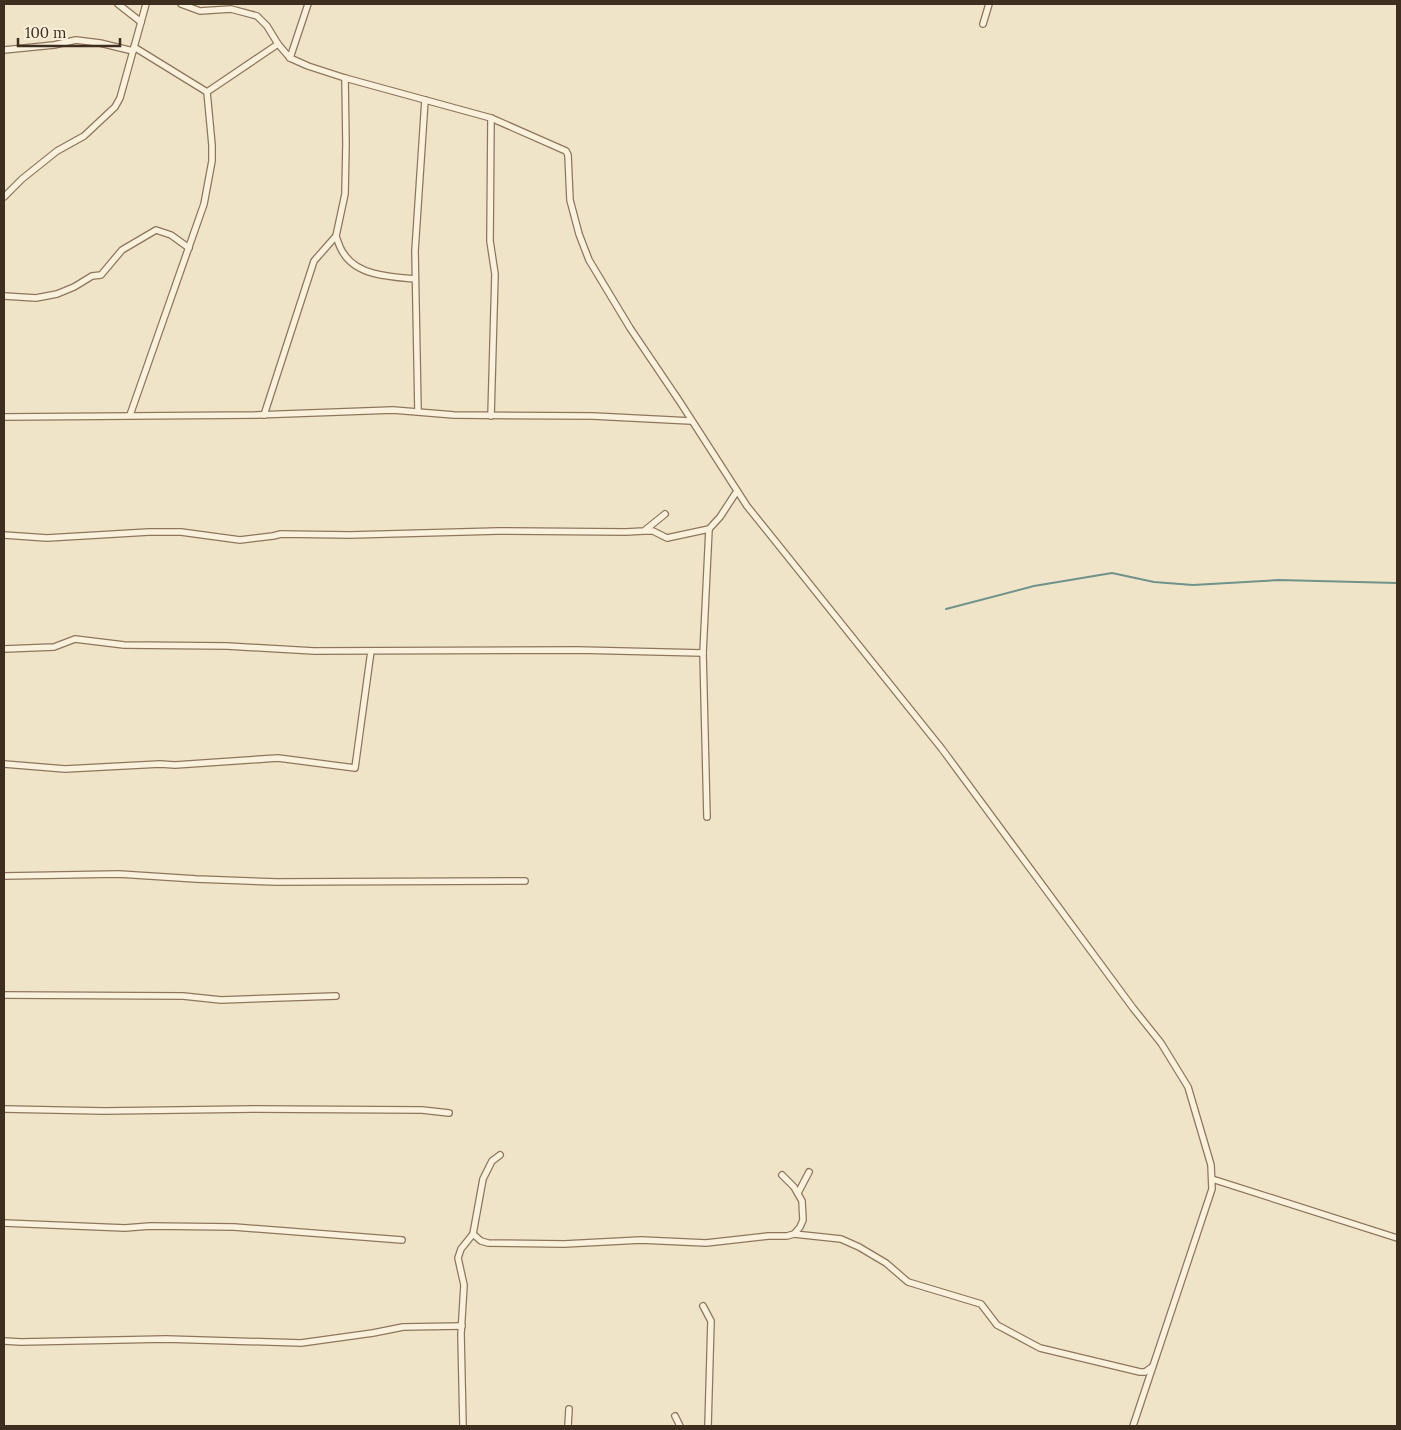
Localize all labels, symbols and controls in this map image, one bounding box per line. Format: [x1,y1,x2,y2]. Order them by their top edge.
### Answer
scale bar [18,15,120,47]
text: 100 m [25,23,66,42]

